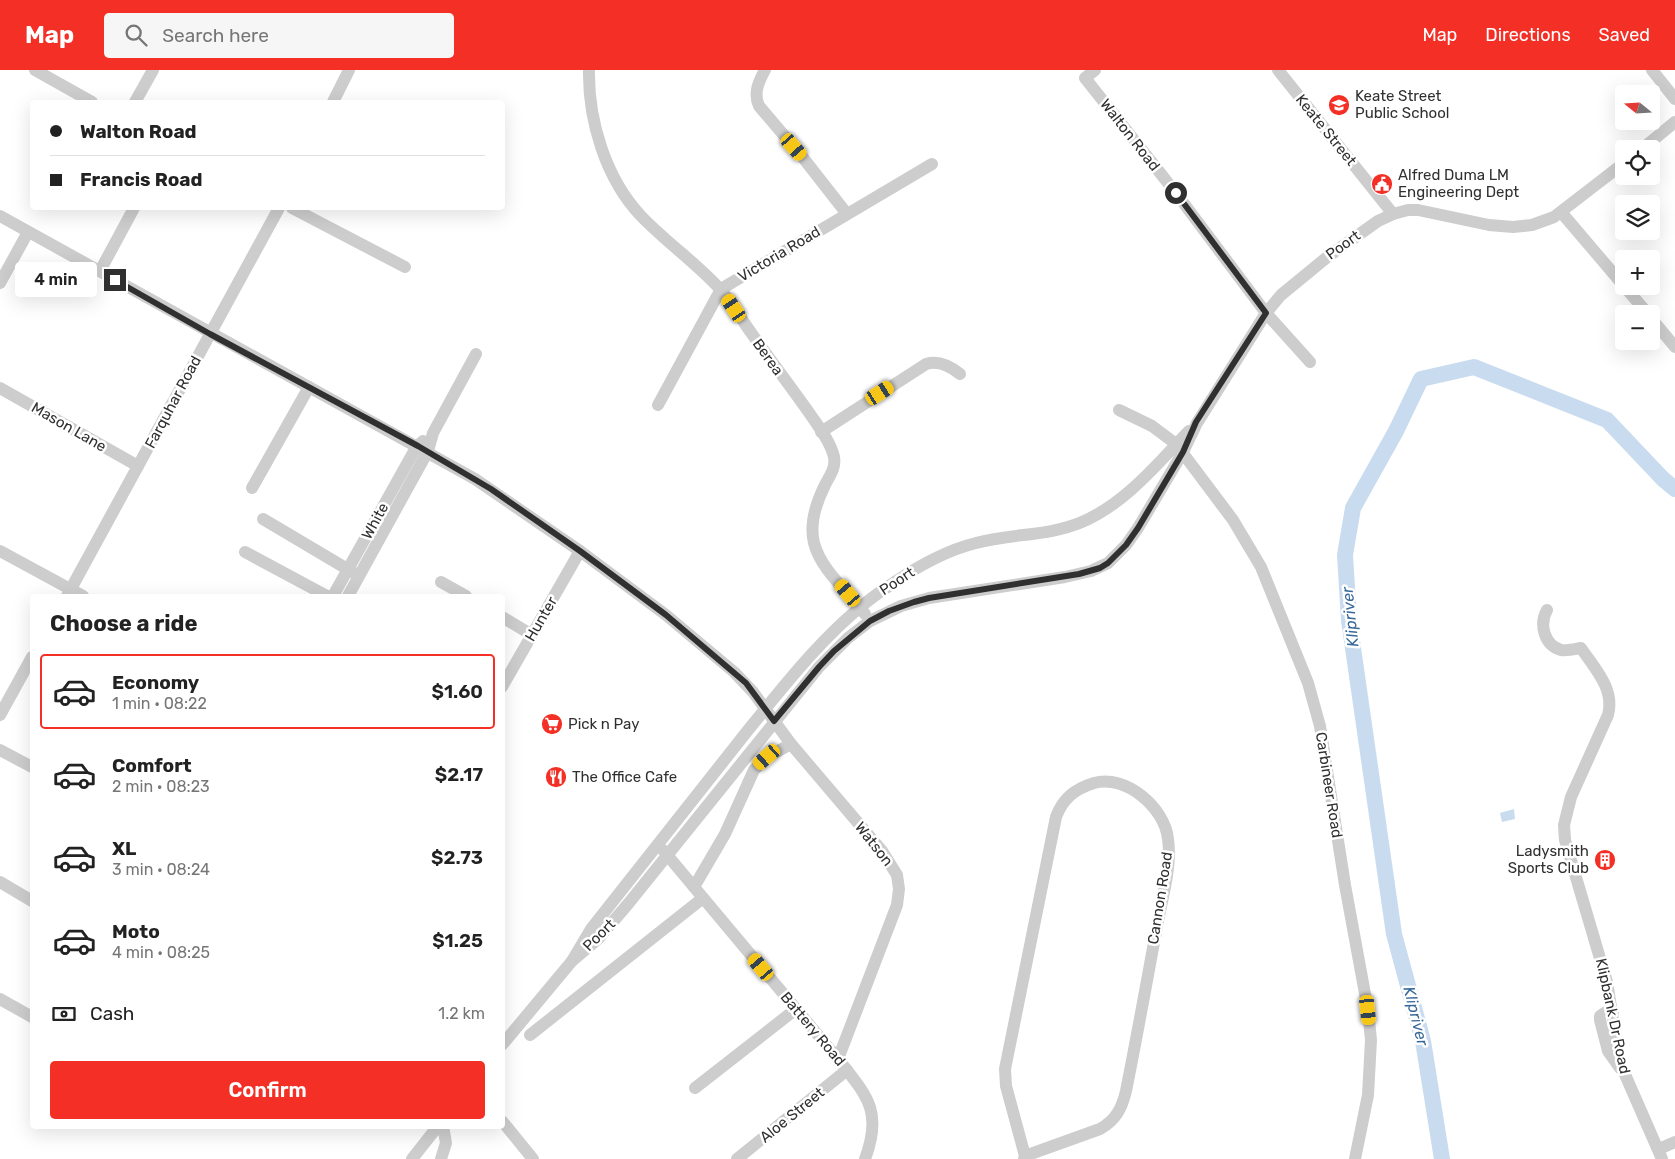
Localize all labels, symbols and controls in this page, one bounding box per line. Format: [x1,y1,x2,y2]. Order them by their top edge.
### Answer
search box [104,13,454,58]
text: Map [25,21,74,49]
icon: search [122,21,150,49]
text: Search here [162,24,269,47]
text: Map [1422,24,1457,46]
text: Directions [1485,24,1571,46]
text: Saved [1599,24,1650,46]
north arrow [1615,85,1660,130]
map controls [1615,85,1660,350]
place label: Keate Street Public School [1355,87,1449,122]
street label: Keate Street [1292,91,1360,169]
school or university icon: Keate Street Public School [1327,93,1351,117]
street label: Walton Road [1096,95,1164,175]
text: Walton Road [80,120,197,143]
car [778,131,809,163]
button: locate [1615,140,1660,185]
place label: Alfred Duma LM Engineering Dept [1398,166,1519,201]
text: Francis Road [80,168,202,191]
public building icon: Alfred Duma LM Engineering Dept [1370,172,1394,196]
route start [1165,182,1187,204]
button: layers [1615,195,1660,240]
street label: Victoria Road [735,222,823,286]
street label: Poort [1322,226,1364,264]
button: + [1615,250,1660,295]
callout: 4 min [15,262,98,298]
route end [104,269,126,291]
text: 4 min [34,270,78,289]
car [719,291,748,325]
button: − [1615,305,1660,350]
street label: Berea [749,335,787,379]
street label: Farquhar Road [141,353,205,451]
car [863,379,896,407]
street label: Mason Lane [28,398,110,456]
street label: White [358,500,392,542]
street label: Poort [876,563,918,599]
car [832,577,863,609]
water label: Klipriver [1337,585,1363,648]
street label: Hunter [521,593,561,645]
text: Choose a ride [50,610,197,637]
icon: car [52,669,97,714]
text: Economy [112,671,199,694]
text: $1.60 [432,680,483,703]
text: 1 min · 08:22 [112,694,207,713]
supermarket icon: Pick n Pay [540,712,564,736]
place label: Pick n Pay [568,715,639,733]
street label: Carbineer Road [1312,731,1346,839]
car [750,741,783,773]
icon: car [52,752,97,797]
text: Comfort [112,754,192,777]
text: $2.17 [435,763,483,786]
restaurant icon: The Office Cafe [544,765,568,789]
place label: The Office Cafe [572,768,677,786]
text: 2 min · 08:23 [112,777,210,796]
street label: Watson [851,818,897,870]
icon: car [52,835,97,880]
text: XL [112,837,136,860]
place label: Ladysmith Sports Club [1508,842,1589,877]
text: $2.73 [431,846,483,869]
building icon: Ladysmith Sports Club [1593,848,1617,872]
street label: Cannon Road [1144,850,1176,946]
text: 3 min · 08:24 [112,860,210,879]
street label: Poort [579,915,619,955]
icon: car [52,918,97,963]
text: Moto [112,920,160,943]
text: $1.25 [432,929,483,952]
text: 4 min · 08:25 [112,943,210,962]
car [745,951,776,983]
street label: Klipbank Dr Road [1592,957,1634,1075]
water label: Klipriver [1399,984,1433,1048]
street label: Battery Road [777,988,849,1070]
car [1358,994,1377,1026]
icon: cash [50,1000,78,1028]
text: Cash [90,1002,134,1025]
text: 1.2 km [438,1004,485,1023]
button: Confirm [50,1061,485,1119]
street label: Aloe Street [756,1083,828,1146]

